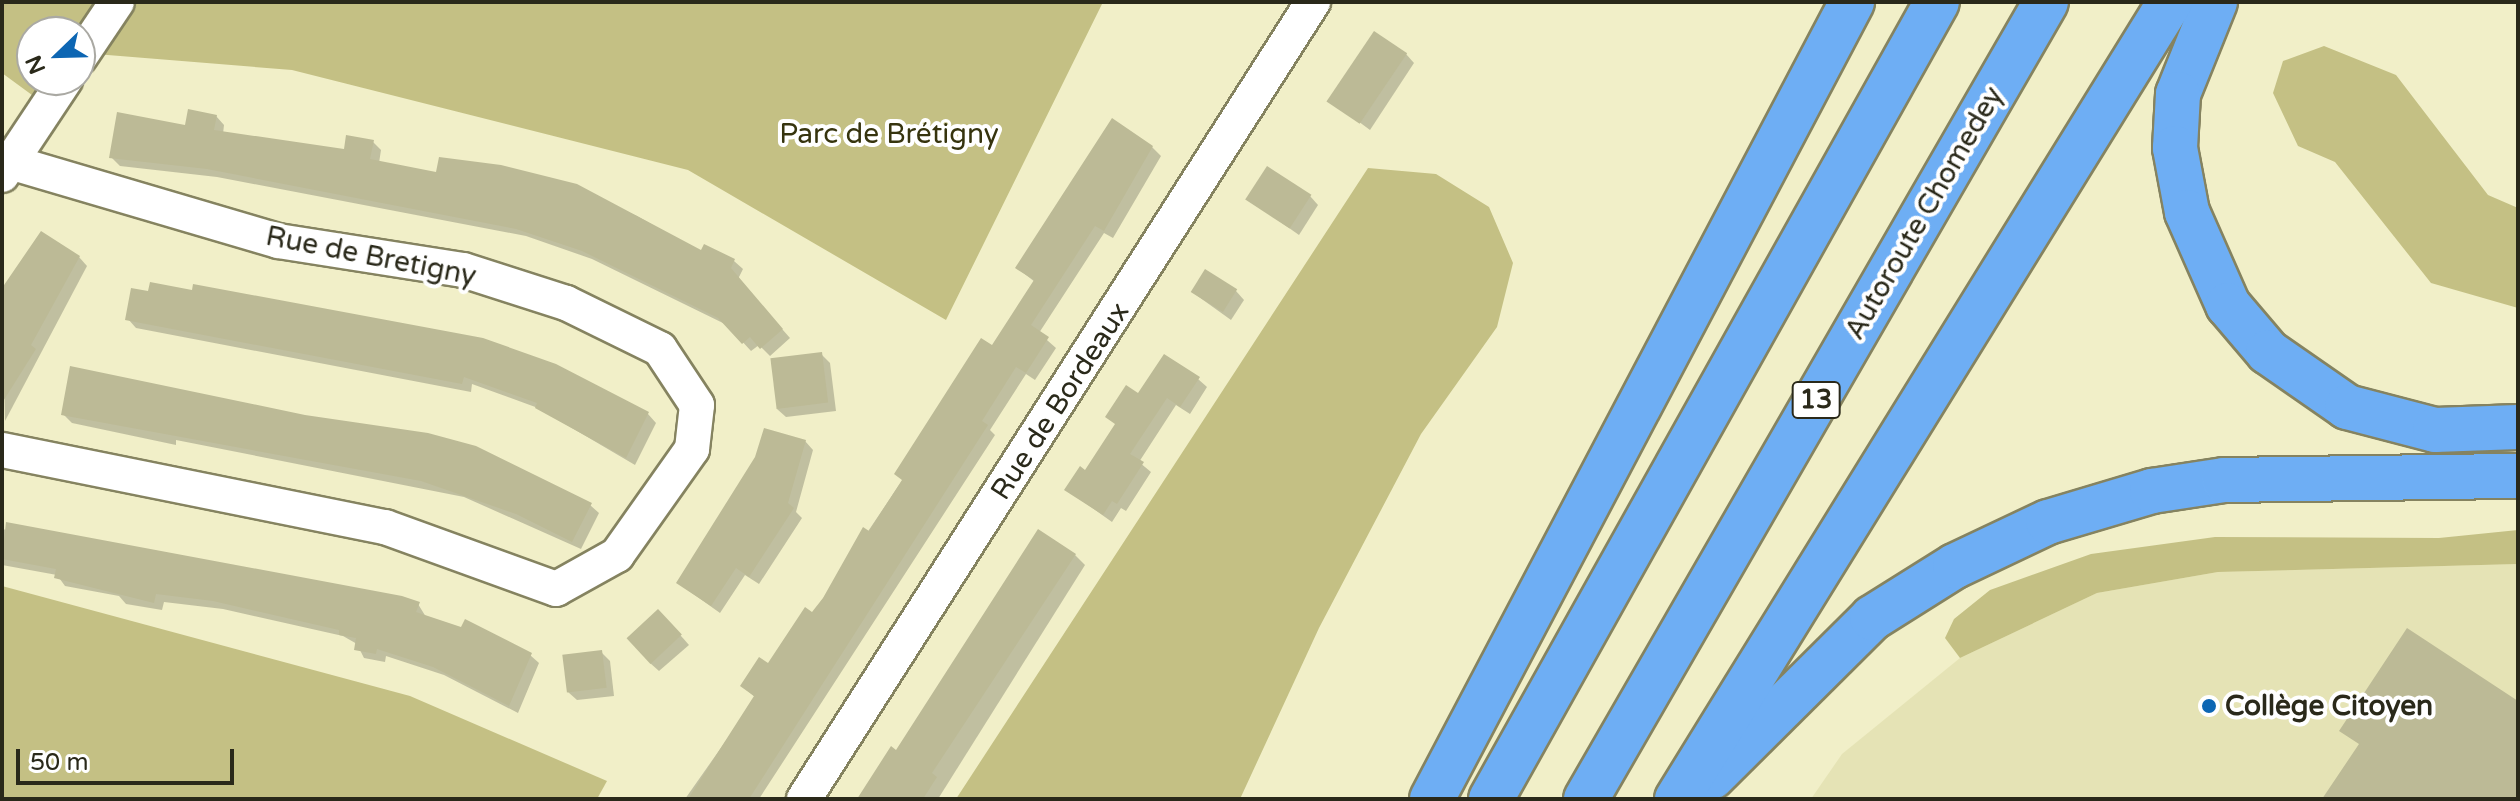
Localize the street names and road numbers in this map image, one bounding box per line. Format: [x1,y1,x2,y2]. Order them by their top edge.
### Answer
street label: Autoroute Chomedey [1838,81,2010,345]
street label: Rue de Bretigny [263,219,479,293]
street label: Rue de Bordeaux [984,296,1136,506]
road number: 13 [1790,378,1842,422]

